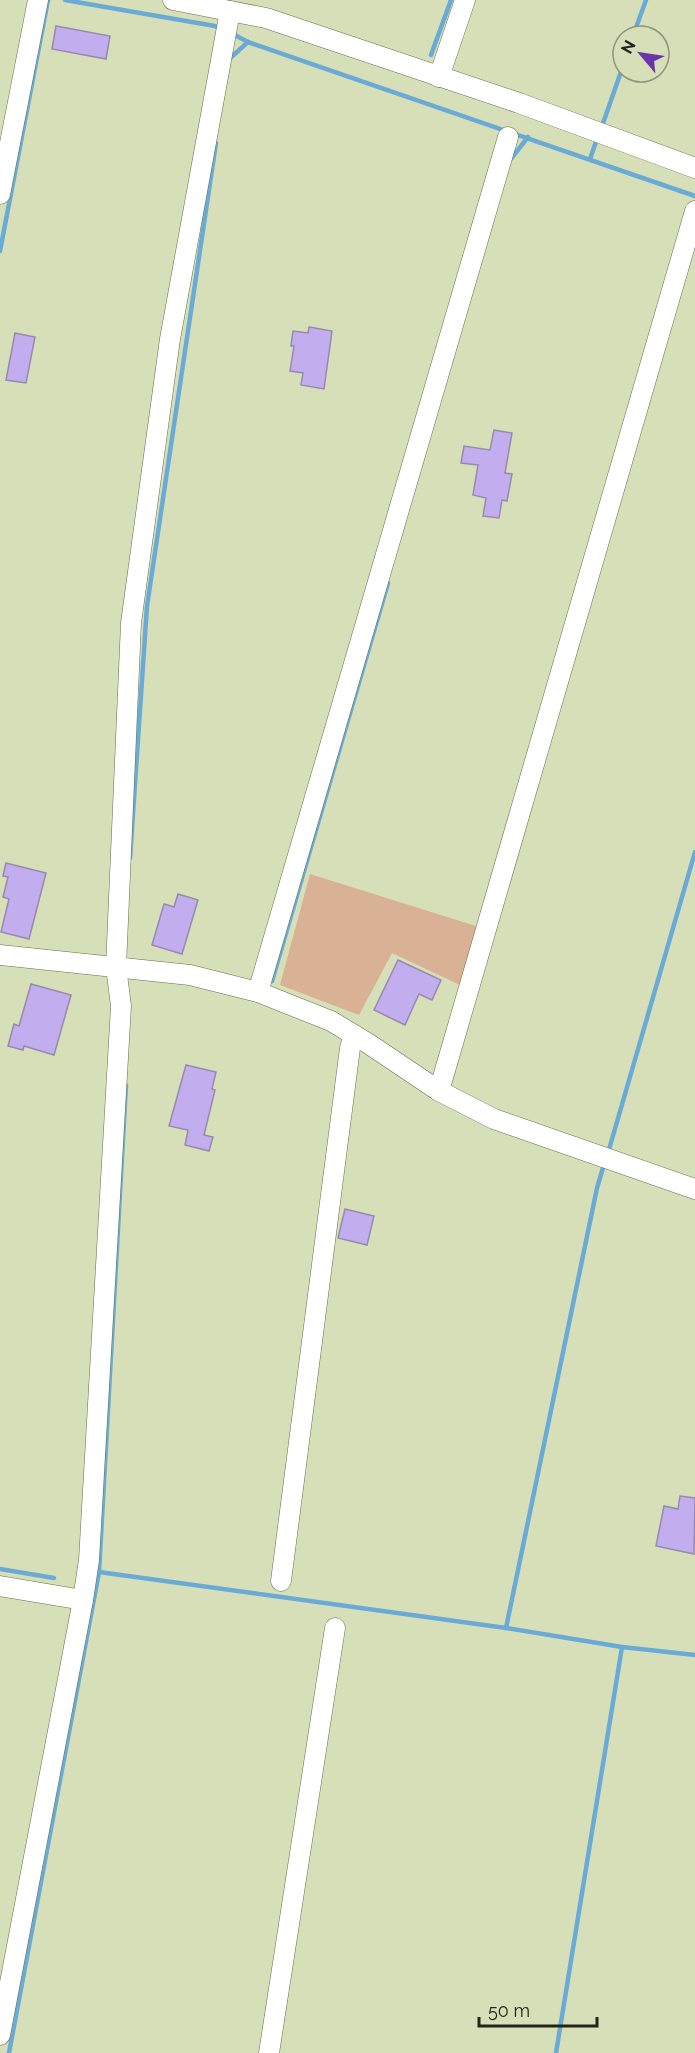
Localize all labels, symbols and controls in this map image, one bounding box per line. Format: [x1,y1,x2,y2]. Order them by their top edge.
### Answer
north arrow [611,24,671,84]
text: N [617,37,640,57]
scale bar [479,1990,598,2028]
text: 50 m [488,2000,530,2021]

